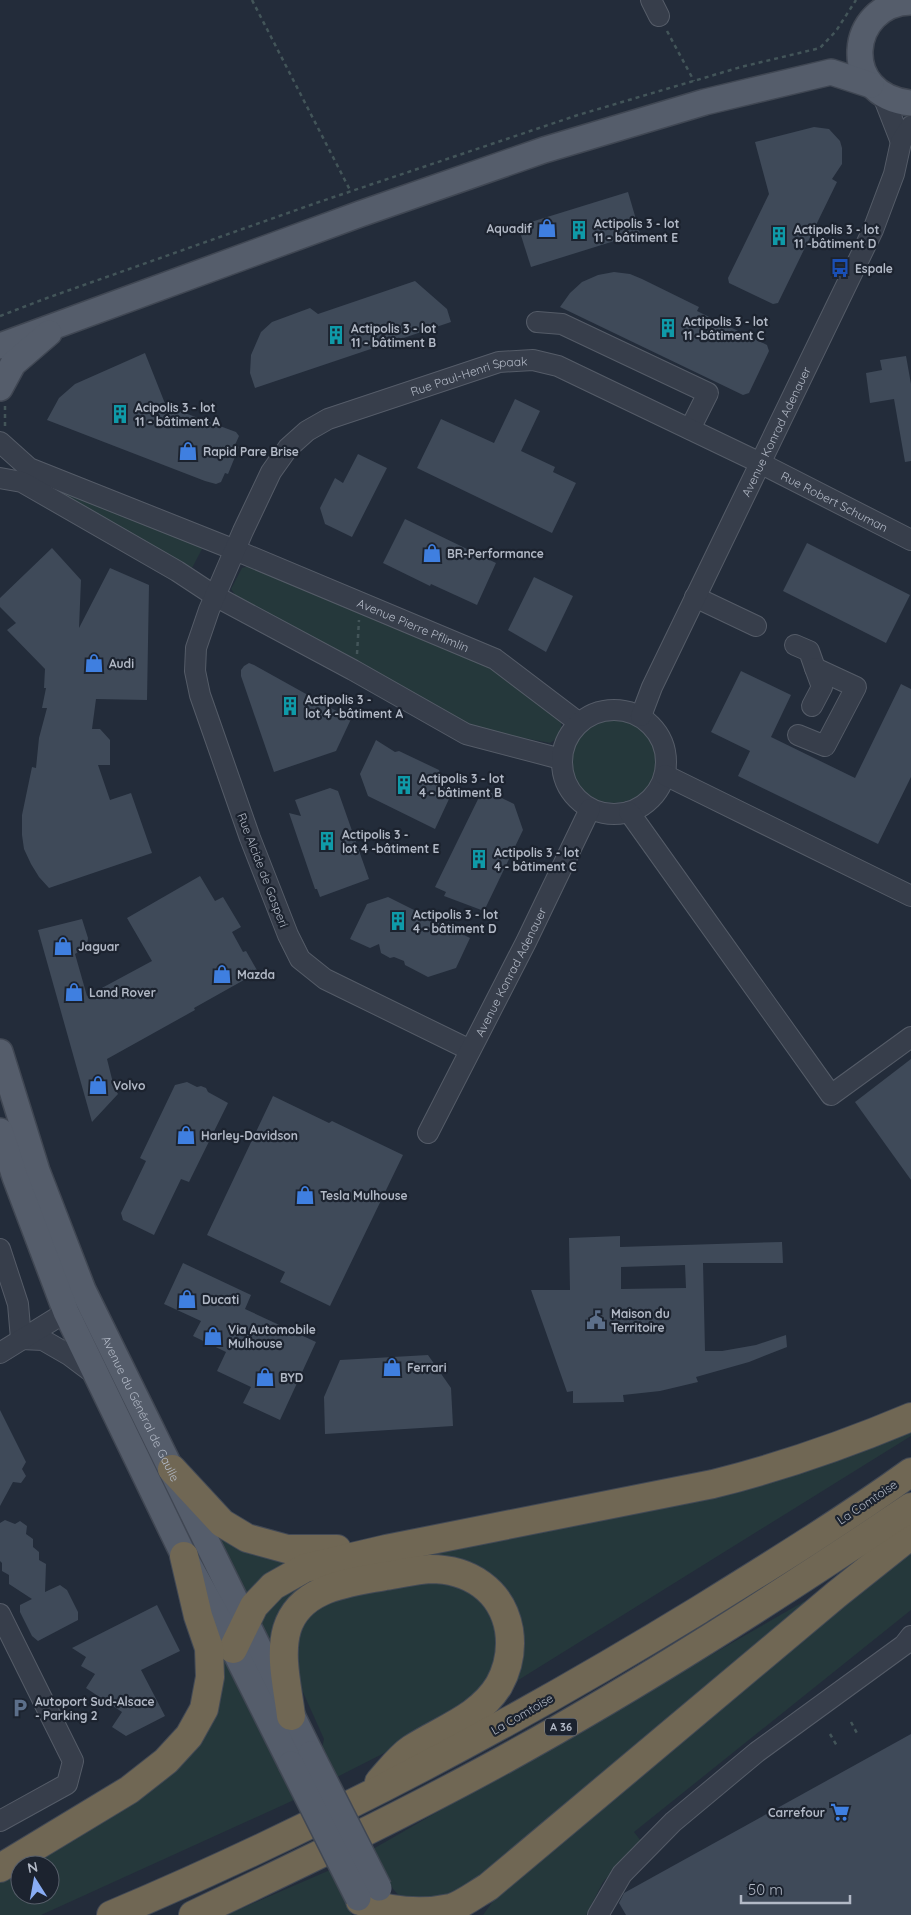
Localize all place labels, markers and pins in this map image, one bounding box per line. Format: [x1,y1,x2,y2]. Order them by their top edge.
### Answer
place label: Actipolis 3 - lot 11 - bâtiment E [594,216,679,245]
shop icon: Aquadif [536,217,558,239]
building icon: Actipolis 3 - lot 11 - bâtiment E [568,219,590,241]
place label: Aquadif [487,221,533,236]
place label: Actipolis 3 - lot 11 -bâtiment D [794,222,879,251]
building icon: Actipolis 3 - lot 11 -bâtiment D [768,225,790,247]
bus stop icon: Espale [829,257,851,279]
place label: Espale [855,261,893,276]
place label: Actipolis 3 - lot 11 -bâtiment C [683,314,768,343]
building icon: Actipolis 3 - lot 11 -bâtiment C [657,317,679,339]
place label: Actipolis 3 - lot 11 - bâtiment B [351,321,436,350]
building icon: Actipolis 3 - lot 11 - bâtiment B [325,324,347,346]
place label: Acipolis 3 - lot 11 - bâtiment A [135,400,220,429]
building icon: Acipolis 3 - lot 11 - bâtiment A [109,403,131,425]
shop icon: Rapid Pare Brise [177,440,199,462]
place label: Rapid Pare Brise [203,444,299,459]
shop icon: BR-Performance [421,542,443,564]
place label: BR-Performance [447,546,544,561]
shop icon: Audi [83,652,105,674]
place label: Audi [109,656,134,671]
place label: Actipolis 3 - lot 4 -bâtiment A [305,692,403,721]
building icon: Actipolis 3 - lot 4 -bâtiment A [279,695,301,717]
place label: Actipolis 3 - lot 4 - bâtiment B [419,771,504,800]
building icon: Actipolis 3 - lot 4 - bâtiment B [393,774,415,796]
place label: Actipolis 3 - lot 4 -bâtiment E [342,827,439,856]
building icon: Actipolis 3 - lot 4 -bâtiment E [316,830,338,852]
place label: Actipolis 3 - lot 4 - bâtiment C [494,845,579,874]
building icon: Actipolis 3 - lot 4 - bâtiment C [468,848,490,870]
place label: Actipolis 3 - lot 4 - bâtiment D [413,907,498,936]
building icon: Actipolis 3 - lot 4 - bâtiment D [387,910,409,932]
shop icon: Jaguar [52,935,74,957]
place label: Jaguar [78,939,120,954]
shop icon: Mazda [211,963,233,985]
place label: Mazda [237,967,275,982]
shop icon: Land Rover [63,981,85,1003]
place label: Land Rover [89,985,156,1000]
shop icon: Volvo [87,1074,109,1096]
place label: Volvo [113,1078,146,1093]
shop icon: Harley-Davidson [175,1124,197,1146]
place label: Harley-Davidson [201,1128,298,1143]
shop icon: Tesla Mulhouse [294,1184,316,1206]
place label: Tesla Mulhouse [320,1188,408,1203]
shop icon: Ducati [176,1288,198,1310]
place label: Ducati [202,1292,239,1307]
place label: Maison du Territoire [611,1306,670,1335]
public building icon: Maison du Territoire [585,1309,607,1331]
place label: Via Automobile Mulhouse [228,1322,316,1351]
shop icon: Via Automobile Mulhouse [202,1325,224,1347]
shop icon: Ferrari [381,1356,403,1378]
place label: Ferrari [407,1360,447,1375]
shop icon: BYD [254,1366,276,1388]
place label: BYD [280,1370,304,1385]
place label: Autoport Sud-Alsace - Parking 2 [35,1694,155,1723]
parking icon: Autoport Sud-Alsace - Parking 2 [9,1697,31,1719]
supermarket icon: Carrefour [829,1801,851,1823]
place label: Carrefour [768,1805,825,1820]

